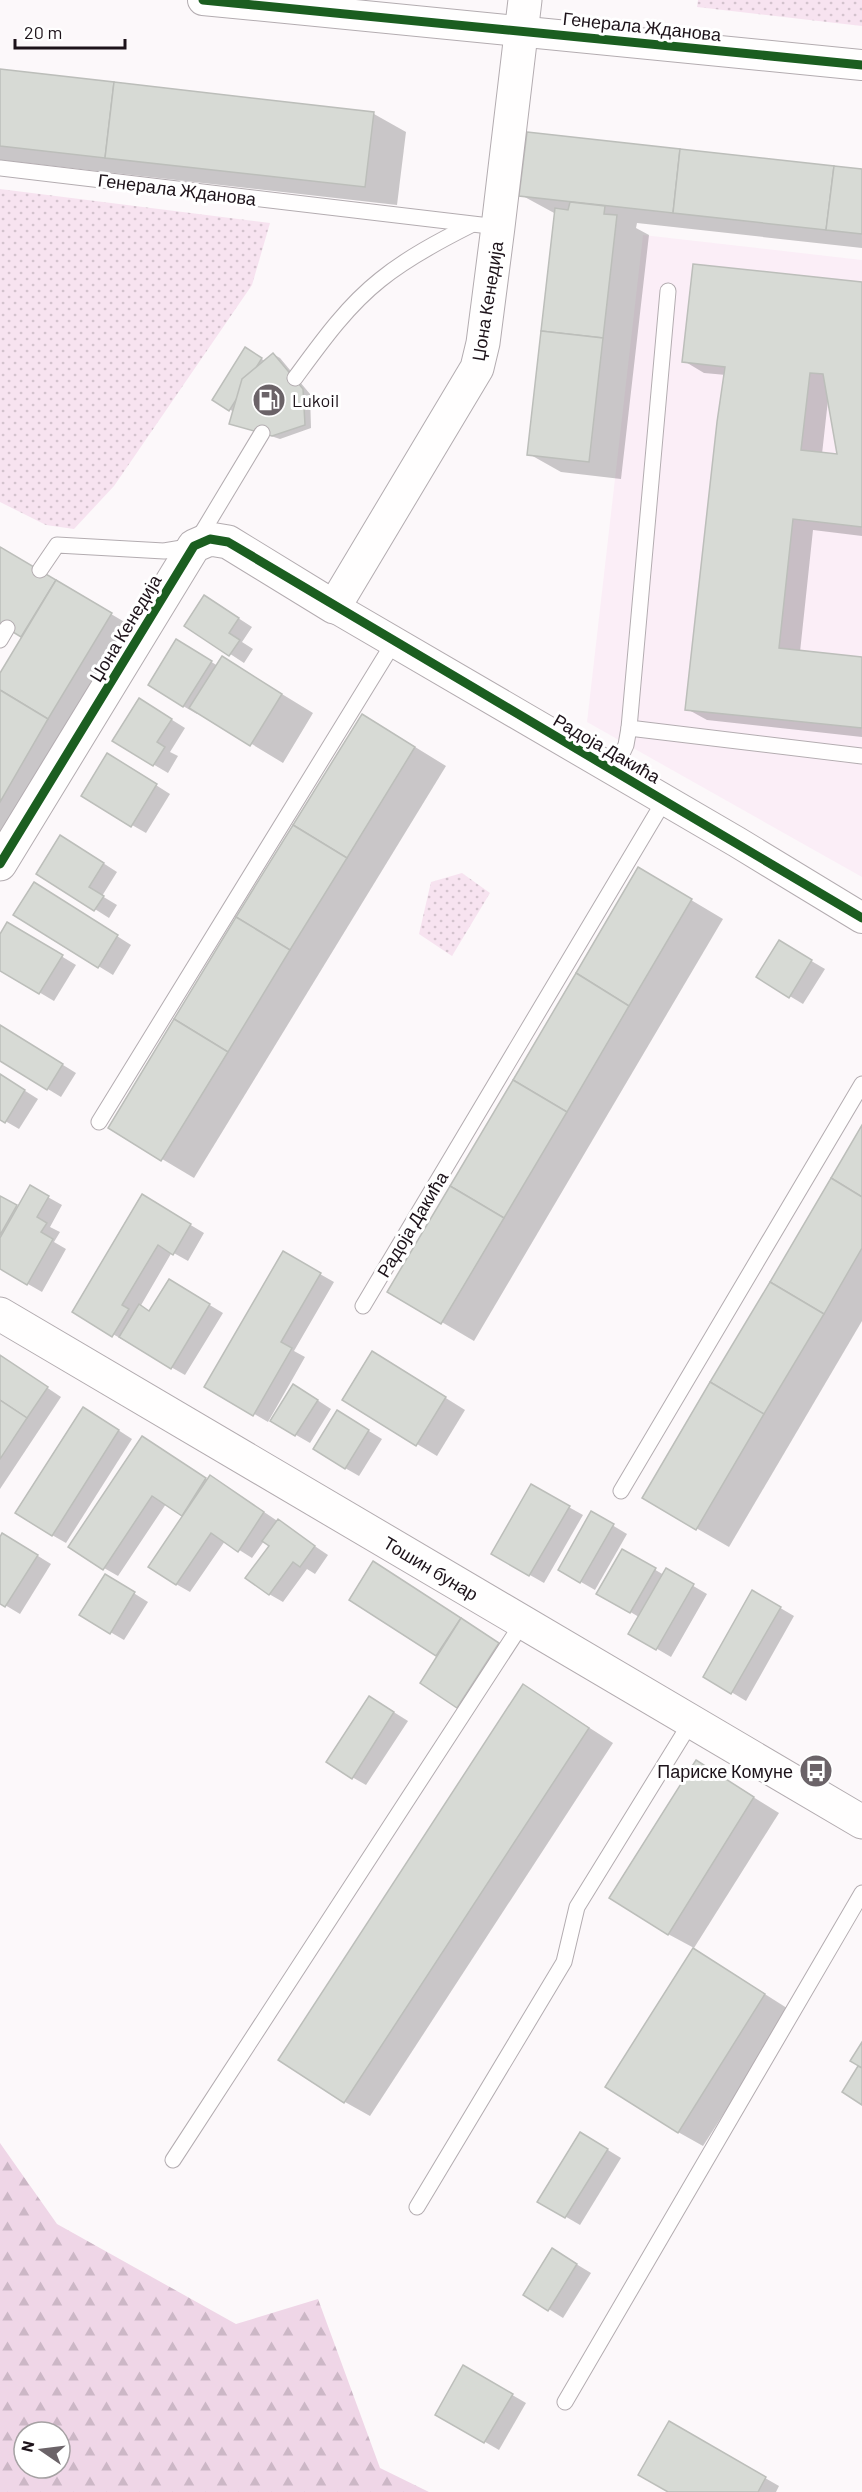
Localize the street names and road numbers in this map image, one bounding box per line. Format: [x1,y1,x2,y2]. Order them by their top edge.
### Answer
street label: Генерала Жданова [562,7,723,45]
street label: Генерала Жданова [97,168,258,210]
street label: Џона Кенедија [467,238,507,363]
street label: Џона Кенедија [84,570,166,686]
street label: Радоја Дакића [550,709,665,788]
street label: Радоја Дакића [372,1166,453,1281]
street label: Тошин бунар [380,1531,482,1605]

